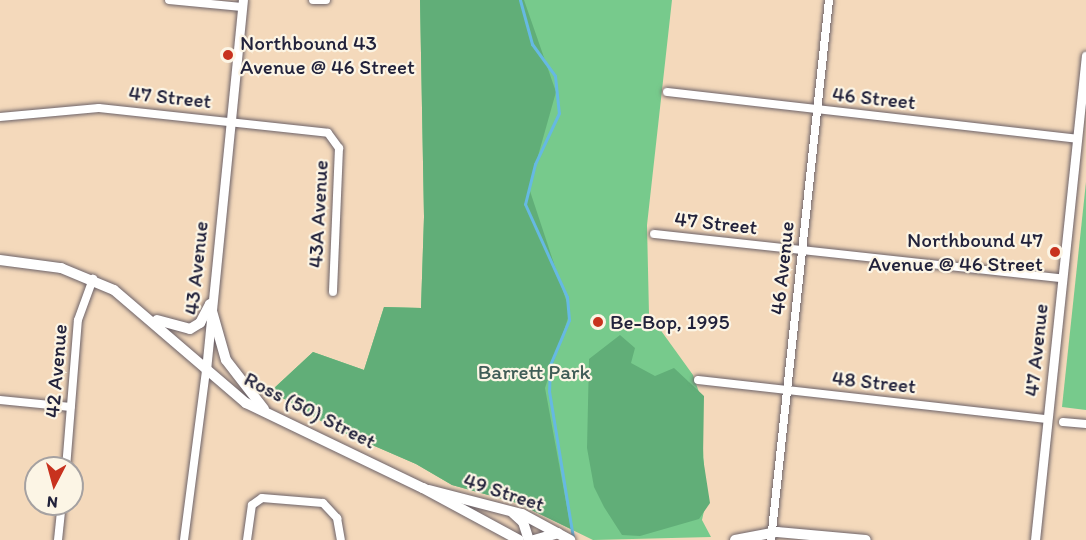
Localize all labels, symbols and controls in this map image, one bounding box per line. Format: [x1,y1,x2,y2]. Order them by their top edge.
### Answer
place label: Northbound 43 Avenue @ 46 Street [240,30,415,80]
marker: Northbound 43 Avenue @ 46 Street [221,48,235,62]
street label: 47 Street [127,80,213,114]
street label: 46 Street [831,81,917,115]
street label: 43A Avenue [303,159,333,269]
street label: 47 Street [673,206,759,240]
street label: 43 Avenue [179,220,213,316]
street label: 46 Avenue [765,220,799,316]
place label: Northbound 47 Avenue @ 46 Street [868,227,1043,277]
marker: Northbound 47 Avenue @ 46 Street [1048,245,1062,259]
street label: 47 Avenue [1019,302,1053,398]
place label: Be-Bop, 1995 [610,309,729,335]
marker: Be-Bop, 1995 [591,315,605,329]
street label: 42 Avenue [39,323,73,419]
park label: Barrett Park [478,359,590,385]
street label: 48 Street [831,365,917,399]
street label: Ross (50) Street [240,366,380,454]
north arrow [24,456,84,516]
street label: 49 Street [460,467,548,517]
text: N [46,492,59,512]

